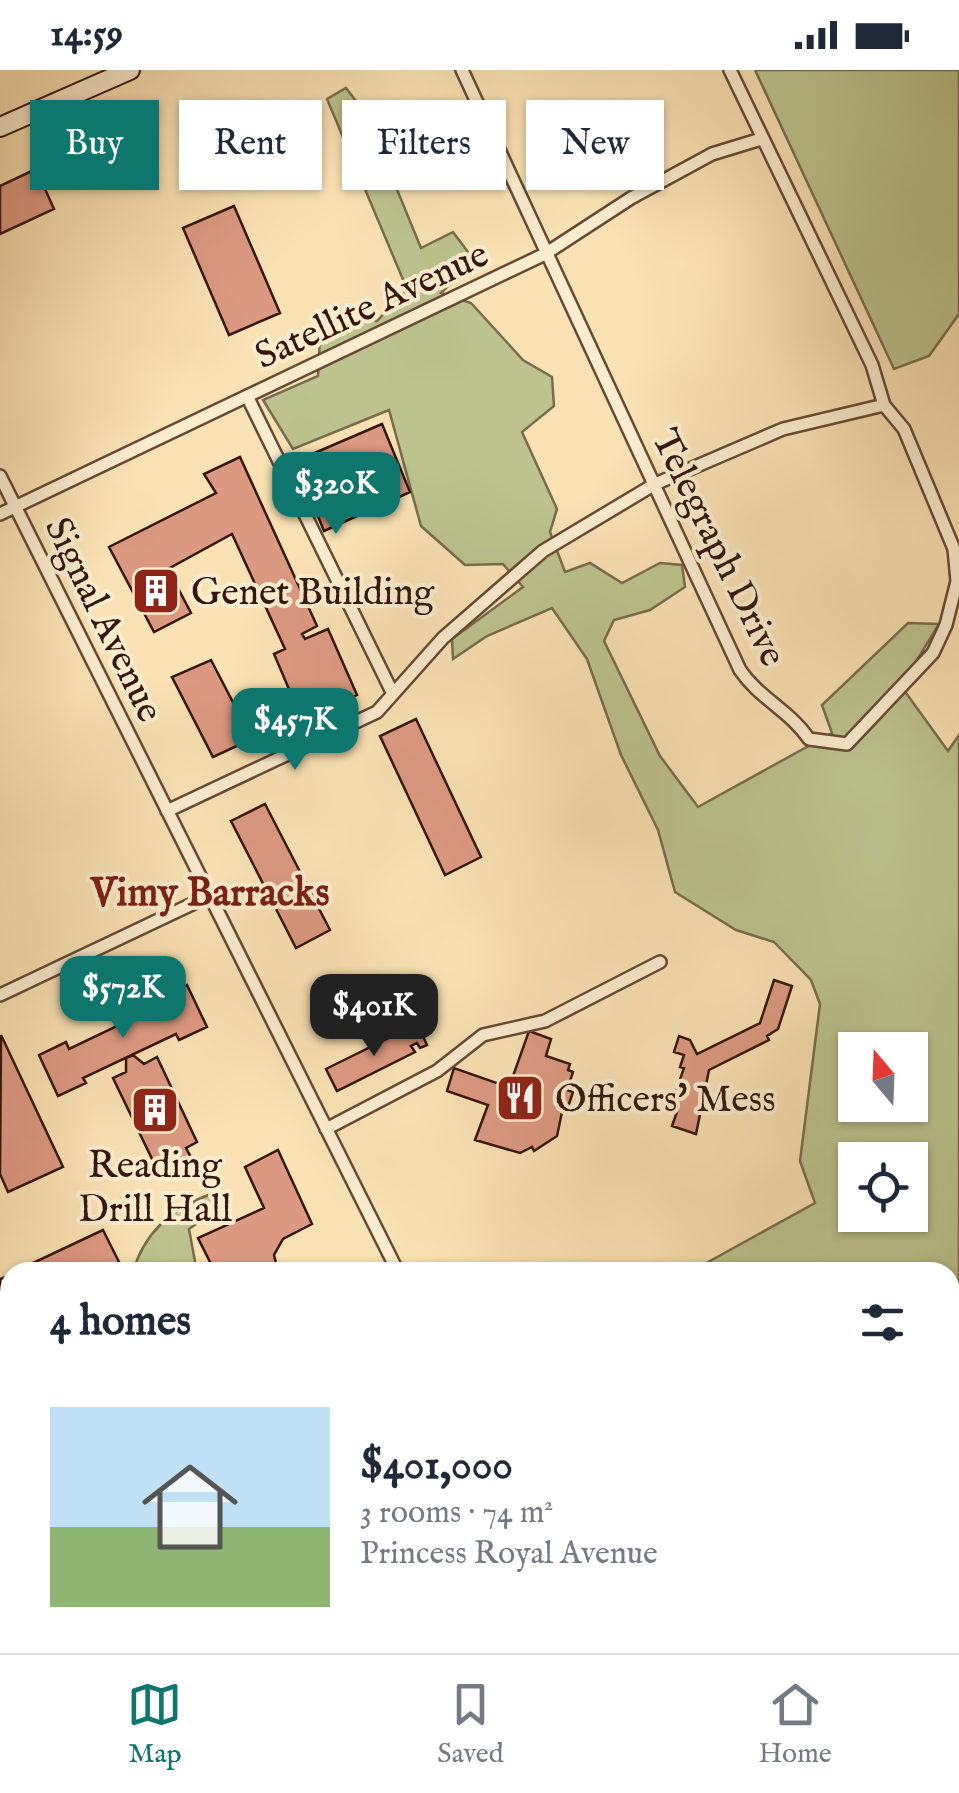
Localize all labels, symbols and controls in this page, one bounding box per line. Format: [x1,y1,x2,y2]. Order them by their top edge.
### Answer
text: 14:59 [50,11,123,59]
chip: Buy [30,100,159,190]
chip: Rent [179,100,322,190]
chip: Filters [342,100,506,190]
chip: New [526,100,664,190]
street label: Satellite Avenue [248,232,497,382]
street label: Telegraph Drive [639,422,795,675]
pin: $320K [266,452,406,537]
text: $320K [294,464,378,505]
street label: Signal Avenue [32,510,172,730]
building icon: Genet Building [130,565,182,617]
place label: Genet Building [191,570,435,618]
pin: $457K [225,688,365,773]
text: $457K [254,700,336,741]
district label: Vimy Barracks [90,869,329,920]
pin: $572K [53,956,193,1041]
text: $572K [82,968,164,1009]
pin: $401K [304,974,444,1059]
text: $401K [332,986,416,1027]
north arrow [838,1032,928,1122]
map controls [838,1032,928,1232]
restaurant icon: Officers' Mess [494,1072,546,1124]
place label: Officers' Mess [555,1077,776,1125]
building icon: Reading Drill Hall [129,1084,181,1136]
button: locate [838,1142,928,1232]
place label: Reading Drill Hall [78,1143,232,1235]
icon: filters [855,1295,910,1350]
text: 4 homes [50,1296,191,1349]
text: $401,000 [360,1440,513,1493]
icon: home [130,1447,250,1567]
text: 3 rooms · 74 m² [360,1493,553,1534]
text: Princess Royal Avenue [360,1534,658,1575]
tab: Map [127,1677,182,1772]
tab: Saved [437,1677,504,1772]
tab: Home [758,1677,832,1772]

